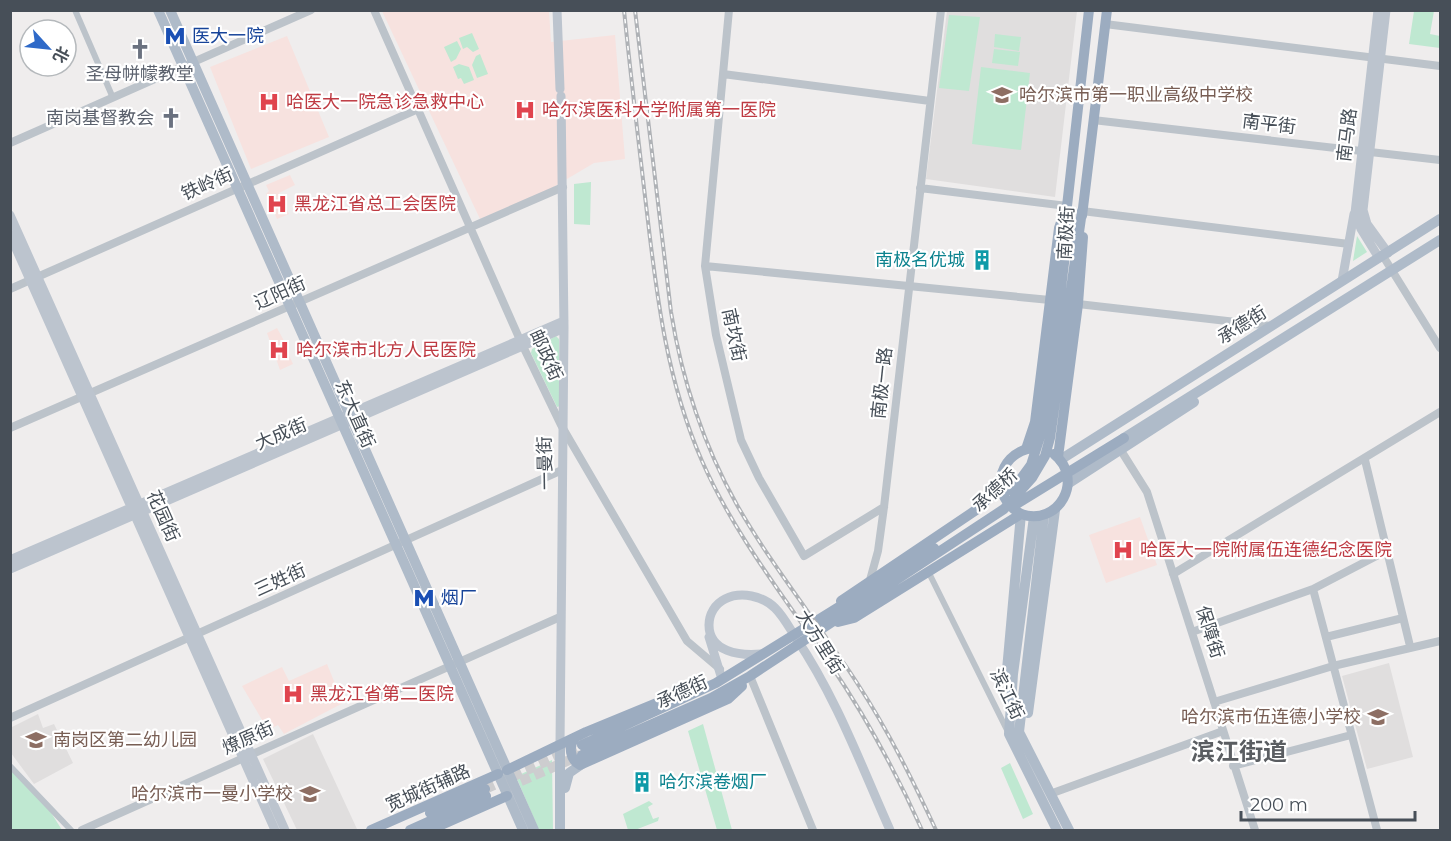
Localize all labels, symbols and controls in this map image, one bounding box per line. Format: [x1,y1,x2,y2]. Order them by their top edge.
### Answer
north arrow [18,18,78,78]
metro station icon: 医大一院 [163,24,187,48]
place label: 医大一院 [192,25,264,47]
church icon: 圣母帡幪教堂 [128,37,152,61]
text: 北 [49,43,73,66]
place label: 圣母帡幪教堂 [86,63,194,85]
school or university icon: 哈尔滨市第一职业高级中学校 [990,83,1014,107]
place label: 哈尔滨市第一职业高级中学校 [1019,84,1253,106]
hospital icon: 哈医大一院急诊急救中心 [257,90,281,114]
place label: 哈医大一院急诊急救中心 [286,91,484,113]
hospital icon: 哈尔滨医科大学附属第一医院 [513,98,537,122]
place label: 哈尔滨医科大学附属第一医院 [542,99,776,121]
church icon: 南岗基督教会 [159,106,183,130]
place label: 南岗基督教会 [46,107,154,129]
street label: 南马路 [1333,107,1361,163]
street label: 南平街 [1241,110,1297,138]
street label: 铁岭街 [178,163,236,205]
hospital icon: 黑龙江省总工会医院 [265,192,289,216]
place label: 黑龙江省总工会医院 [294,193,456,215]
street label: 南极街 [1054,205,1078,261]
building icon: 南极名优城 [970,248,994,272]
place label: 南极名优城 [875,249,965,271]
street label: 辽阳街 [251,272,309,314]
street label: 承德街 [1213,301,1271,349]
street label: 南坎街 [718,306,750,364]
street label: 邮政街 [525,326,567,384]
hospital icon: 哈尔滨市北方人民医院 [267,338,291,362]
place label: 哈尔滨市北方人民医院 [296,339,476,361]
street label: 南极一路 [867,346,897,420]
street label: 东大直街 [330,377,380,451]
street label: 大成街 [252,413,310,455]
street label: 一曼街 [534,436,556,490]
street label: 承德桥 [968,464,1022,516]
street label: 花园街 [142,487,184,545]
hospital icon: 哈医大一院附属伍连德纪念医院 [1111,538,1135,562]
place label: 哈医大一院附属伍连德纪念医院 [1140,539,1392,561]
street label: 三姓街 [251,559,309,601]
metro station icon: 烟厂 [412,586,436,610]
place label: 烟厂 [441,587,477,609]
street label: 保障街 [1191,603,1229,661]
street label: 大方里街 [792,606,848,678]
street label: 滨江街 [985,665,1029,723]
street label: 承德街 [653,671,711,713]
hospital icon: 黑龙江省第二医院 [281,682,305,706]
place label: 黑龙江省第二医院 [310,683,454,705]
school or university icon: 哈尔滨市伍连德小学校 [1366,705,1390,729]
place label: 哈尔滨市伍连德小学校 [1181,706,1361,728]
street label: 燎原街 [219,717,277,759]
school or university icon: 南岗区第二幼儿园 [24,728,48,752]
place label: 南岗区第二幼儿园 [53,729,197,751]
district label: 滨江街道 [1191,737,1287,766]
street label: 宽城街辅路 [382,760,474,816]
building icon: 哈尔滨卷烟厂 [630,770,654,794]
place label: 哈尔滨卷烟厂 [659,771,767,793]
school or university icon: 哈尔滨市一曼小学校 [298,782,322,806]
place label: 哈尔滨市一曼小学校 [131,783,293,805]
scale bar [1241,784,1415,822]
text: 200 m [1250,794,1308,816]

